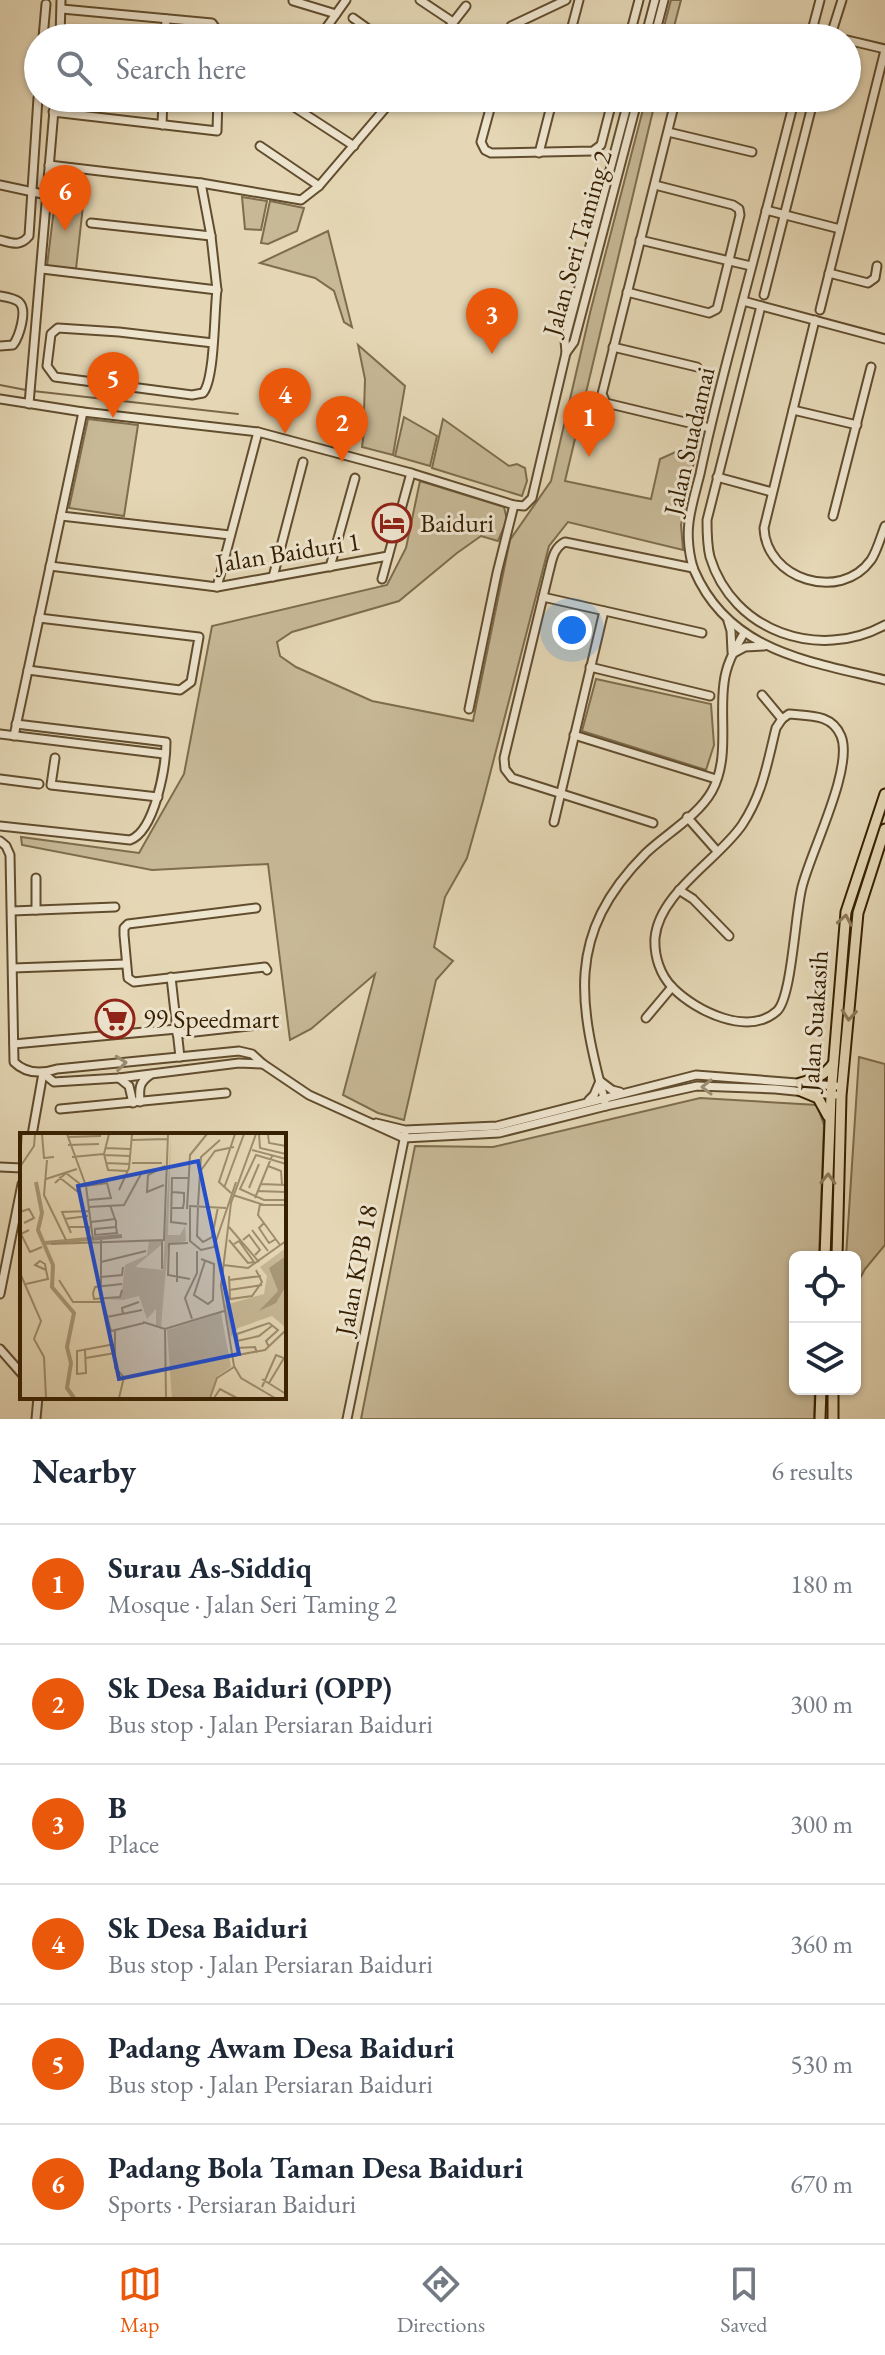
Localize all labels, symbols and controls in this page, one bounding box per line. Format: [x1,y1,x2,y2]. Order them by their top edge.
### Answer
search box [24,24,861,112]
icon: search [52,46,96,90]
text: Search here [116,49,246,88]
street label: Jalan Seri Taming 2 [534,146,620,342]
pin: 6 [39,165,91,231]
pin: 3 [466,288,518,354]
pin: 5 [87,352,139,418]
street label: Jalan Suadamai [655,363,723,521]
pin: 4 [259,368,311,434]
pin: 1 [563,391,615,457]
pin: 2 [316,396,368,462]
hotel icon: Baiduri [371,502,413,544]
place label: Baiduri [420,506,494,540]
street label: Jalan Baiduri 1 [211,524,363,581]
your location [552,610,592,650]
one-way arrow [836,913,853,927]
street label: Jalan Suakasih [792,949,836,1095]
supermarket icon: 99 Speedmart [94,998,136,1040]
place label: 99 Speedmart [143,1002,279,1036]
one-way arrow [840,1009,857,1022]
one-way arrow [115,1055,128,1072]
one-way arrow [700,1078,713,1096]
inset map [20,1133,286,1399]
one-way arrow [819,1172,836,1185]
street label: Jalan KPB 18 [326,1202,385,1340]
map controls [789,1251,861,1395]
button: locate [789,1251,861,1323]
button: layers [789,1323,861,1395]
text: Nearby [32,1449,136,1493]
text: 6 results [772,1454,853,1488]
text: Surau As-Siddiq [108,1548,312,1587]
text: 1 [51,1567,65,1601]
text: 180 m [790,1567,853,1601]
text: Mosque · Jalan Seri Taming 2 [108,1587,397,1621]
text: Sk Desa Baiduri (OPP) [108,1668,392,1707]
text: 2 [51,1687,65,1721]
text: 300 m [790,1687,853,1721]
text: Bus stop · Jalan Persiaran Baiduri [108,1707,433,1741]
text: B [108,1788,127,1827]
text: 3 [51,1807,65,1841]
text: 300 m [790,1807,853,1841]
text: Place [108,1827,159,1861]
text: Sk Desa Baiduri [108,1908,308,1947]
text: 4 [51,1927,65,1961]
text: 360 m [790,1927,853,1961]
text: Bus stop · Jalan Persiaran Baiduri [108,1947,433,1981]
text: Padang Awam Desa Baiduri [108,2028,454,2067]
text: 5 [51,2047,65,2081]
text: 530 m [790,2047,853,2081]
text: Bus stop · Jalan Persiaran Baiduri [108,2067,433,2101]
text: Padang Bola Taman Desa Baiduri [108,2148,523,2187]
text: 6 [51,2167,65,2201]
text: 670 m [790,2167,853,2201]
text: Sports · Persiaran Baiduri [108,2187,356,2221]
tab: Map [118,2262,162,2339]
tab: Directions [397,2262,485,2339]
tab: Saved [720,2262,767,2339]

